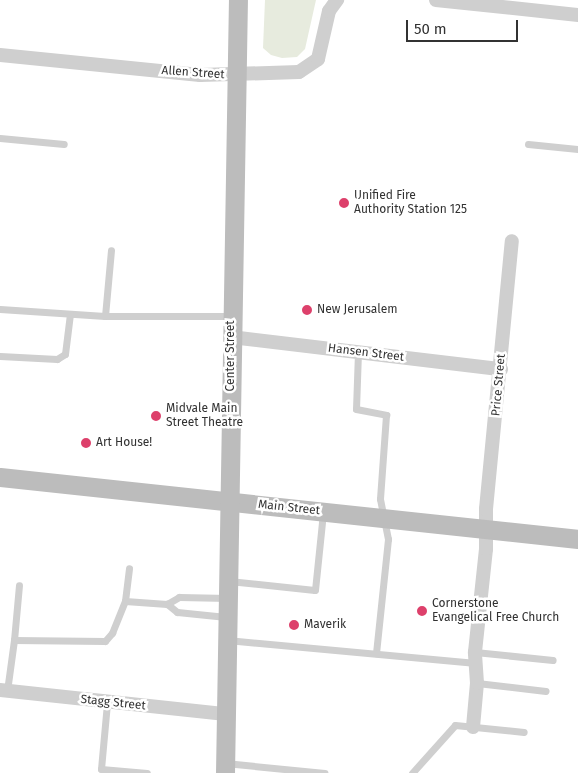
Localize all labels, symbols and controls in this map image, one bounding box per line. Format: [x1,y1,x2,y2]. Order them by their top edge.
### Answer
scale bar [408,10,520,42]
text: 50 m [414,20,447,38]
street label: Allen Street [161,64,225,82]
place label: Unified Fire Authority Station 125 [354,189,467,217]
marker: Unified Fire Authority Station 125 [338,197,350,209]
place label: New Jerusalem [317,303,398,317]
marker: New Jerusalem [301,304,313,316]
street label: Center Street [224,320,238,392]
street label: Hansen Street [327,341,405,365]
street label: Price Street [489,353,509,417]
place label: Midvale Main Street Theatre [166,402,243,430]
marker: Midvale Main Street Theatre [150,410,162,422]
place label: Art House! [96,436,152,450]
marker: Art House! [80,437,92,449]
street label: Main Street [257,498,321,518]
place label: Cornerstone Evangelical Free Church [432,597,559,625]
marker: Cornerstone Evangelical Free Church [416,605,428,617]
place label: Maverik [304,618,346,632]
marker: Maverik [288,619,300,631]
street label: Stagg Street [80,692,146,714]

